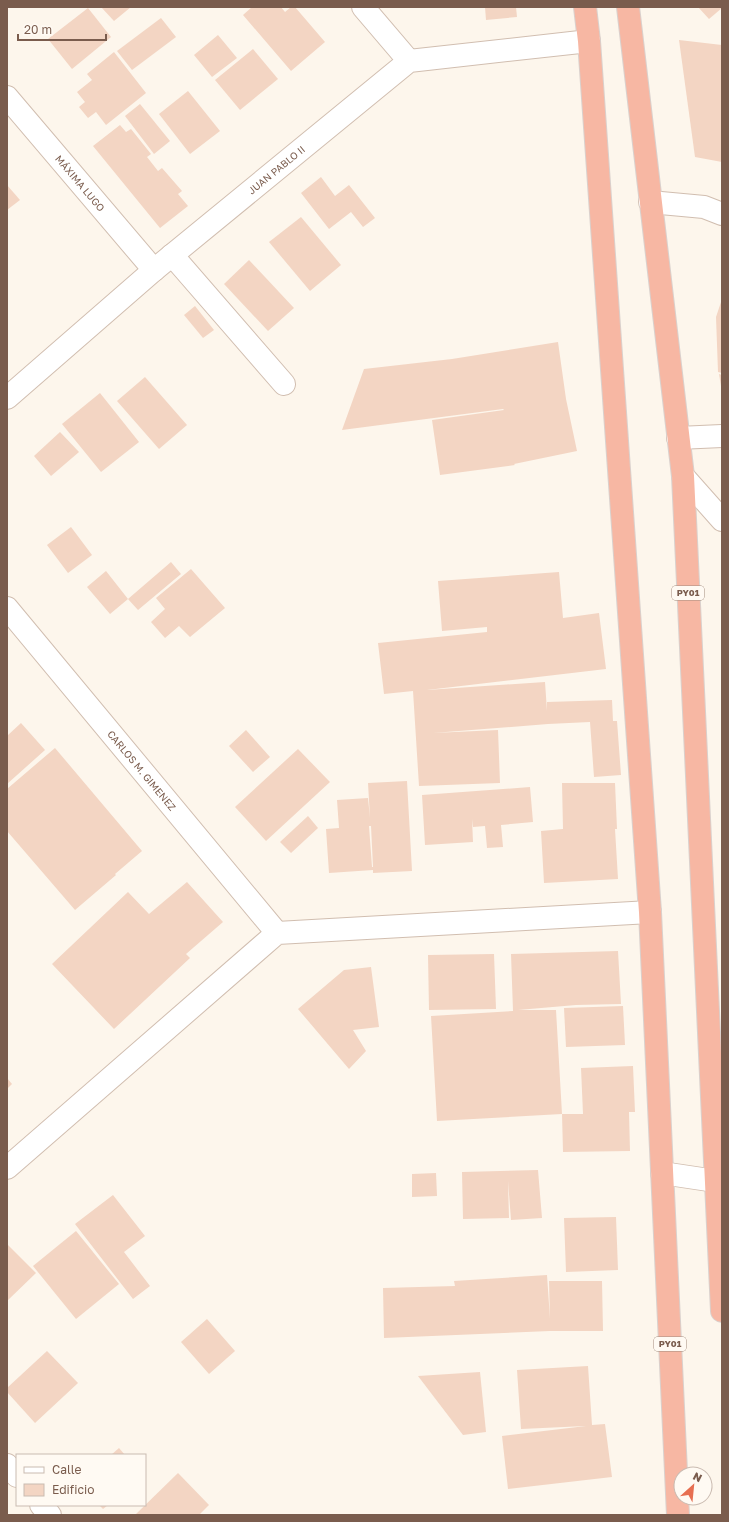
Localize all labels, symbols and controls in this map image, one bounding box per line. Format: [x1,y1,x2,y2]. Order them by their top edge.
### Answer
scale bar [18,16,106,42]
text: 20 m [24,22,52,37]
street label: JUAN PABLO II [245,143,307,197]
street label: MÁXIMA LUGO [53,152,107,214]
road number: PY01 [672,586,704,600]
street label: CARLOS M. GIMENEZ [105,728,179,813]
road number: PY01 [654,1337,686,1351]
legend [16,1454,146,1506]
text: Calle [52,1462,82,1477]
north arrow [673,1466,713,1506]
text: N [691,1469,704,1484]
text: Edificio [52,1482,94,1497]

